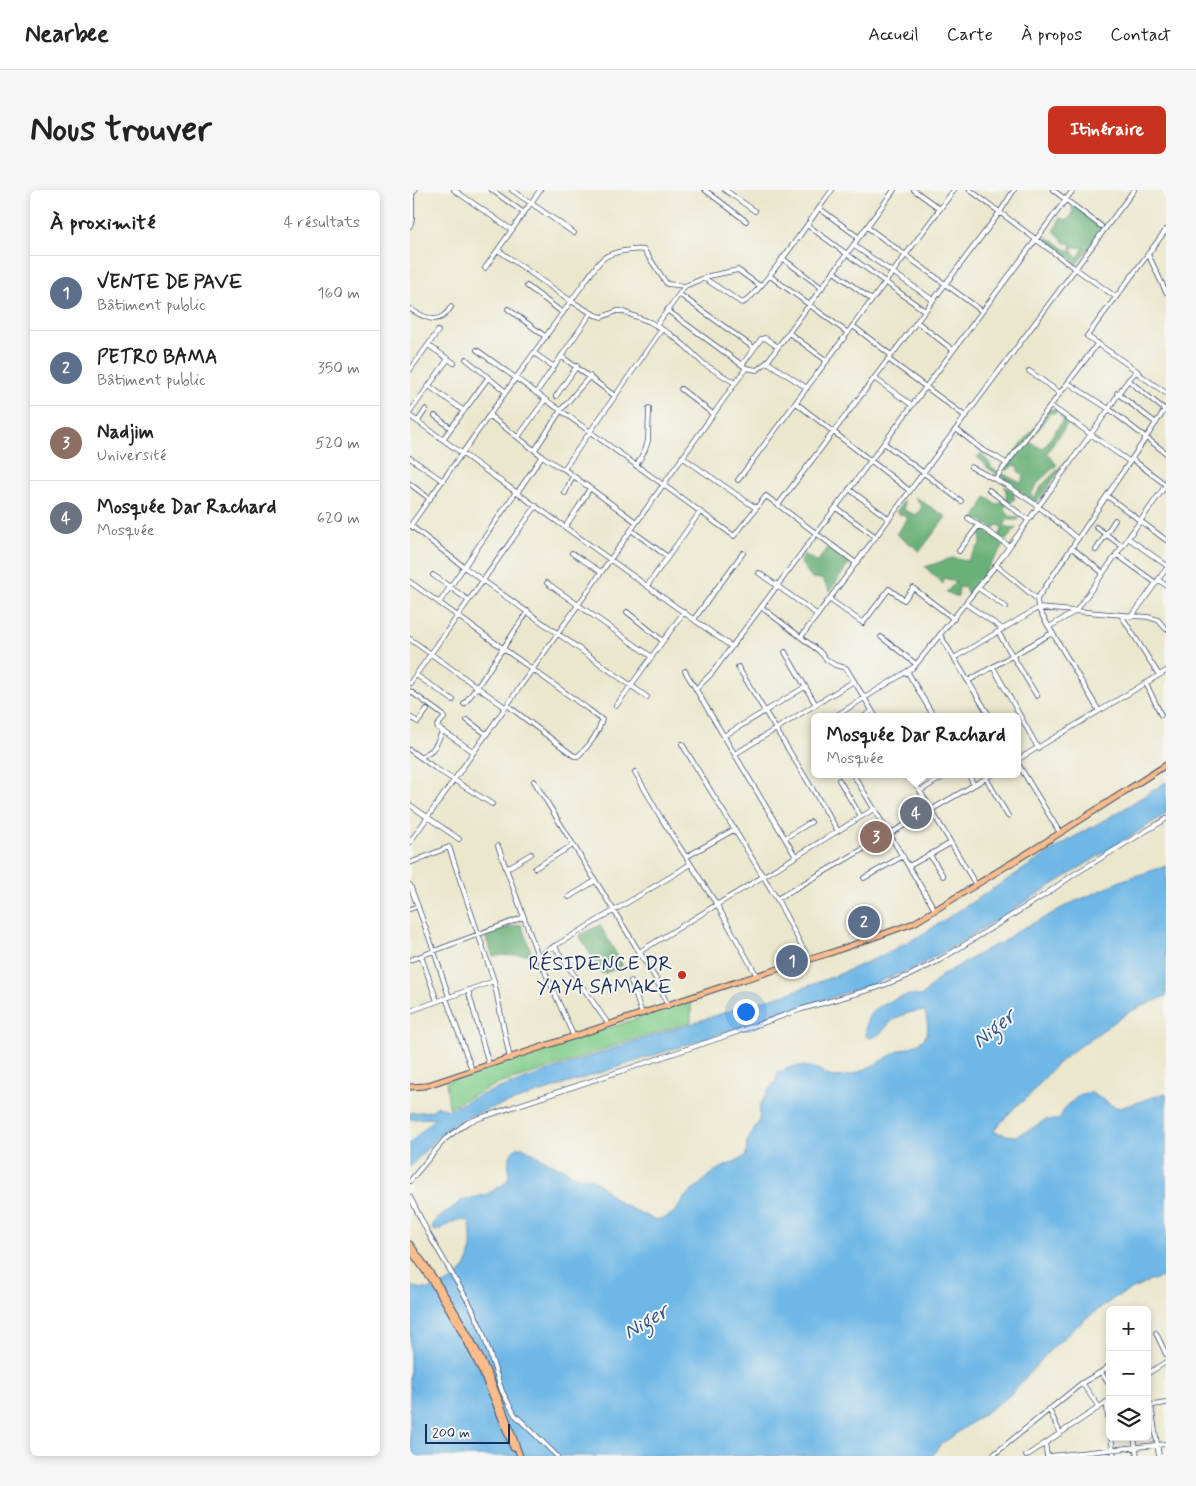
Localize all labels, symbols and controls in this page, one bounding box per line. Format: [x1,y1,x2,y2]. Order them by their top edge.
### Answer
text: Nearbee [25,19,109,50]
text: Accueil [868,23,919,47]
text: Carte [947,23,993,47]
text: À propos [1021,23,1082,47]
text: Contact [1110,23,1171,47]
button: Itinéraire [1048,106,1166,154]
text: Nous trouver [30,107,212,153]
text: À proximité [50,209,156,237]
text: 4 résultats [284,212,360,233]
text: VENTE DE PAVE [97,270,242,295]
text: 1 [62,283,70,304]
text: 160 m [317,283,360,304]
text: Bâtiment public [97,295,206,316]
text: PETRO BAMA [97,345,218,370]
text: 2 [62,358,70,379]
text: 350 m [318,358,360,379]
text: Bâtiment public [97,370,206,391]
text: Nadjim [97,420,154,445]
text: 3 [62,433,70,454]
text: 520 m [315,433,360,454]
text: Université [97,445,166,466]
text: Mosquée Dar Rachard [97,495,276,520]
text: 4 [61,508,71,529]
text: 620 m [317,508,360,529]
text: Mosquée [97,520,155,541]
popup [811,713,1021,778]
text: Mosquée Dar Rachard [826,723,1006,748]
text: Mosquée [826,748,884,769]
pin: 4 [900,794,932,832]
pin: 3 [860,818,892,856]
pin: 2 [848,903,880,941]
pin: 1 [776,942,808,980]
place label: RÉSIDENCE DR YAYA SAMAKE [529,951,672,1001]
marker: RÉSIDENCE DR YAYA SAMAKE [676,969,688,981]
your location [733,999,759,1025]
water label: Niger [967,1001,1025,1056]
water label: Niger [618,1296,677,1348]
map controls [1106,1306,1151,1441]
button: + [1106,1306,1151,1351]
button: − [1106,1351,1151,1396]
button: layers [1106,1396,1151,1441]
scale bar [425,1421,510,1444]
text: 200 m [432,1424,470,1442]

